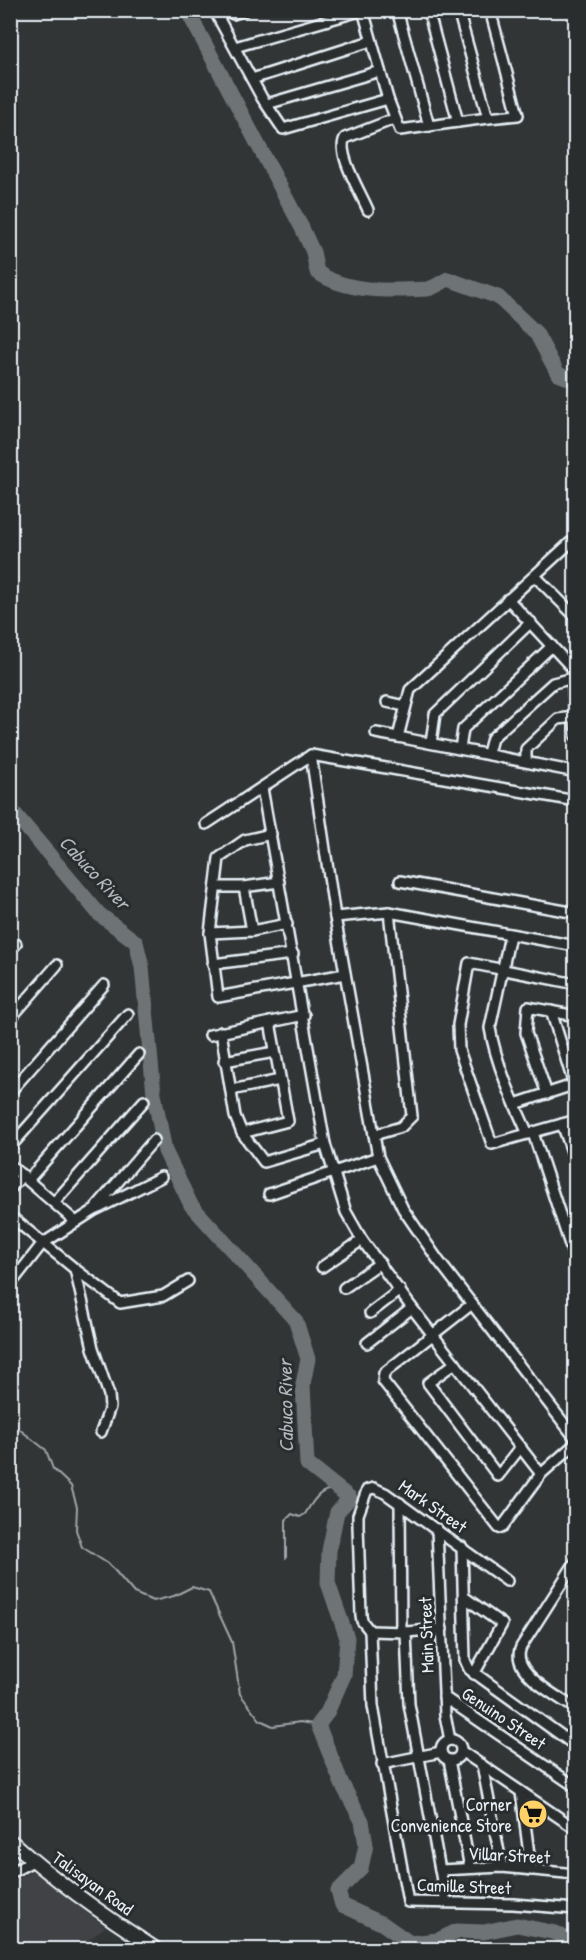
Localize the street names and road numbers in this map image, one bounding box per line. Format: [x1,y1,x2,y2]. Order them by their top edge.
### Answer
street label: Mark Street [394,1473,473,1539]
street label: Main Street [412,1596,440,1673]
street label: Genuino Street [457,1681,552,1756]
street label: Villar Street [467,1840,551,1870]
street label: Talisayan Road [47,1845,139,1921]
street label: Camille Street [417,1872,512,1900]

